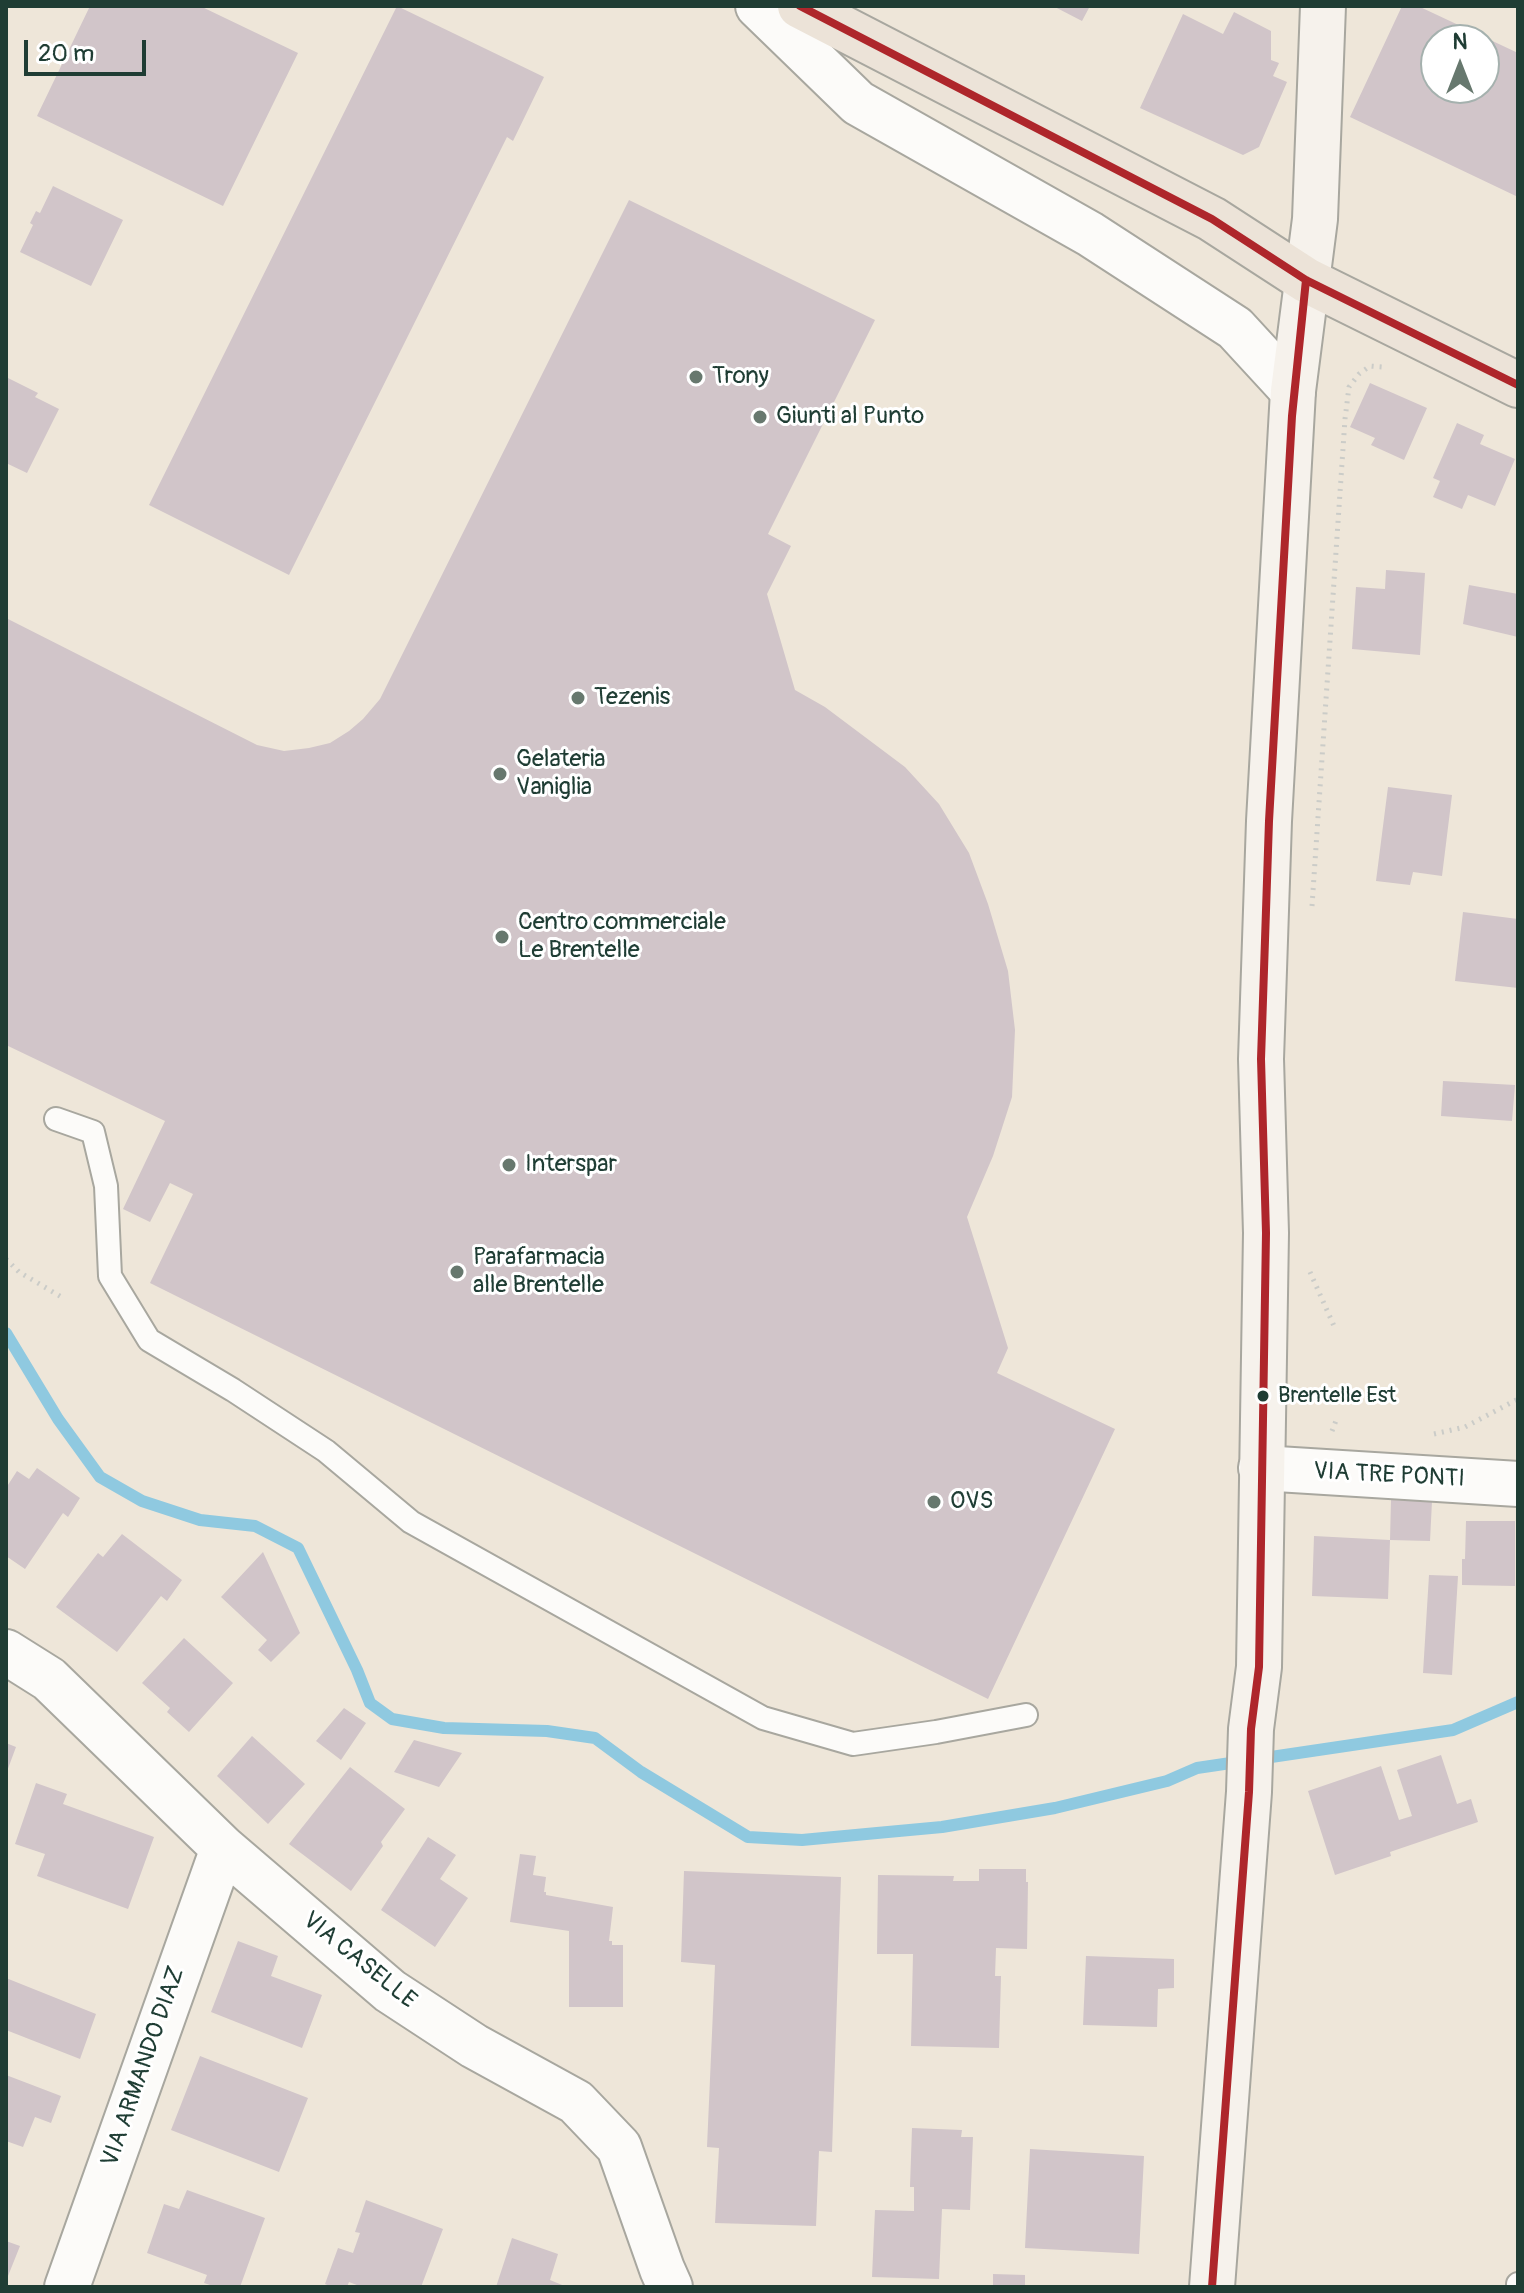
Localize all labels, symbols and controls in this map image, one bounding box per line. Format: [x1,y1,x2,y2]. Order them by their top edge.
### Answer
scale bar [28,24,150,74]
north arrow [1420,24,1500,104]
text: N [1453,28,1467,56]
text: 20 m [38,39,94,68]
place label: Trony [712,363,769,391]
marker: Trony [687,368,705,386]
place label: Giunti al Punto [776,403,924,431]
marker: Giunti al Punto [751,408,769,426]
place label: Tezenis [594,684,670,712]
marker: Tezenis [569,689,587,707]
place label: Gelateria Vaniglia [516,746,605,802]
marker: Gelateria Vaniglia [491,765,509,783]
place label: Centro commerciale Le Brentelle [518,909,726,965]
marker: Centro commerciale Le Brentelle [493,928,511,946]
place label: Interspar [525,1151,617,1179]
marker: Interspar [500,1156,518,1174]
place label: Parafarmacia alle Brentelle [473,1244,605,1300]
marker: Parafarmacia alle Brentelle [448,1263,466,1281]
place label: Brentelle Est [1278,1383,1396,1409]
marker: Brentelle Est [1255,1388,1271,1404]
street label: VIA TRE PONTI [1313,1458,1465,1494]
place label: OVS [950,1488,994,1516]
marker: OVS [925,1493,943,1511]
street label: VIA CASELLE [296,1906,422,2016]
street label: VIA ARMANDO DIAZ [96,1963,192,2171]

